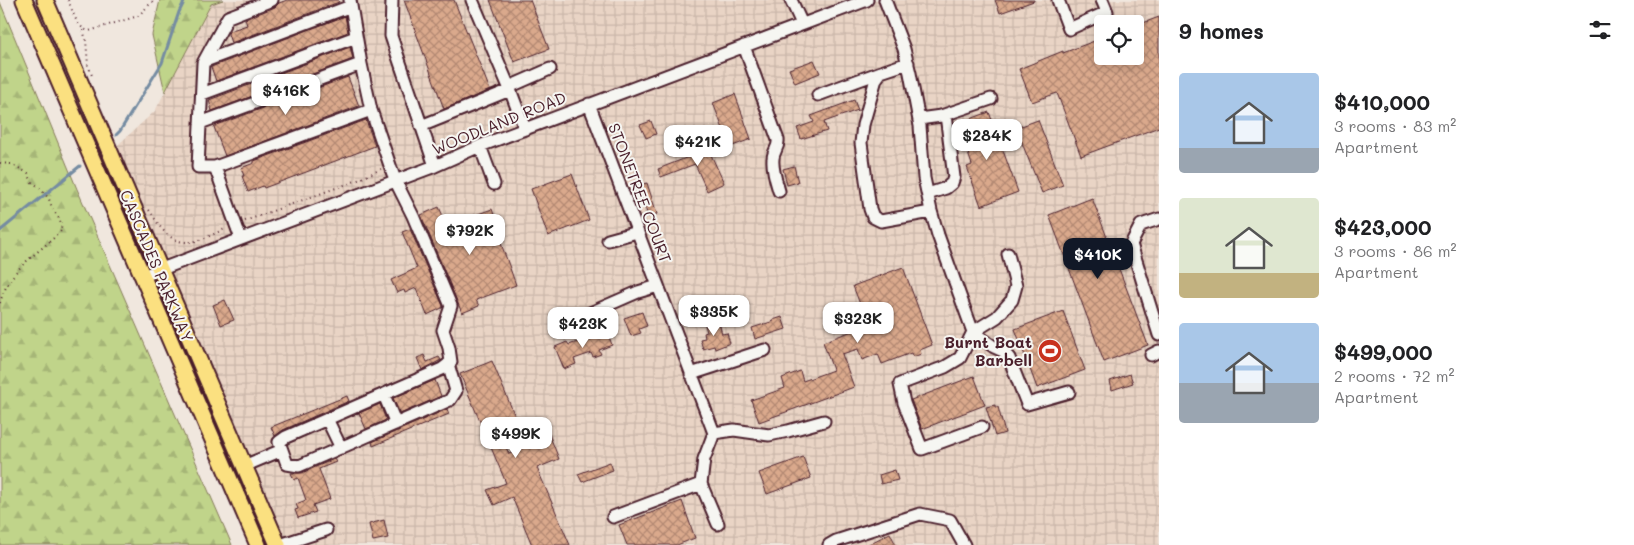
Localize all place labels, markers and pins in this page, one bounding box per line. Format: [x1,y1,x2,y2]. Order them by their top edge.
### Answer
pin: $416K [251,74,321,116]
pin: $284K [952,119,1022,161]
pin: $421K [663,124,733,167]
pin: $792K [435,214,505,256]
pin: $410K [1063,238,1133,280]
pin: $335K [679,294,749,337]
pin: $323K [823,302,893,344]
pin: $423K [548,306,618,349]
place label: Burnt Boat Barbell [944,331,1032,370]
sports icon: Burnt Boat Barbell [1037,338,1063,364]
pin: $499K [481,416,551,459]

